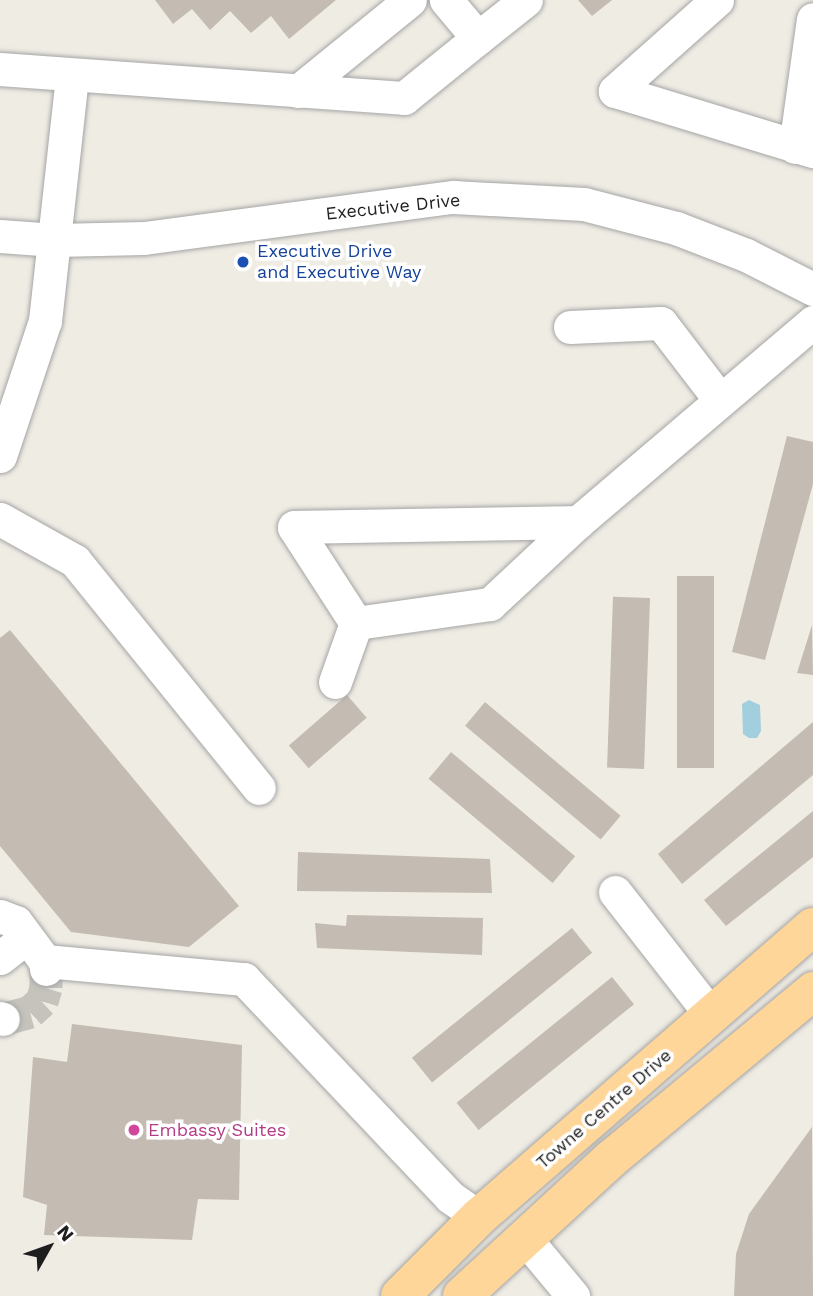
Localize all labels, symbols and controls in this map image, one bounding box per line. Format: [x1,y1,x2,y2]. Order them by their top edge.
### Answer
street label: Executive Drive [325,189,461,225]
place label: Executive Drive and Executive Way [257,241,422,284]
marker: Executive Drive and Executive Way [235,254,251,270]
street label: Towne Centre Drive [532,1045,676,1173]
place label: Embassy Suites [148,1119,287,1141]
marker: Embassy Suites [126,1122,142,1138]
north arrow [14,1212,84,1282]
text: N [52,1220,79,1246]

